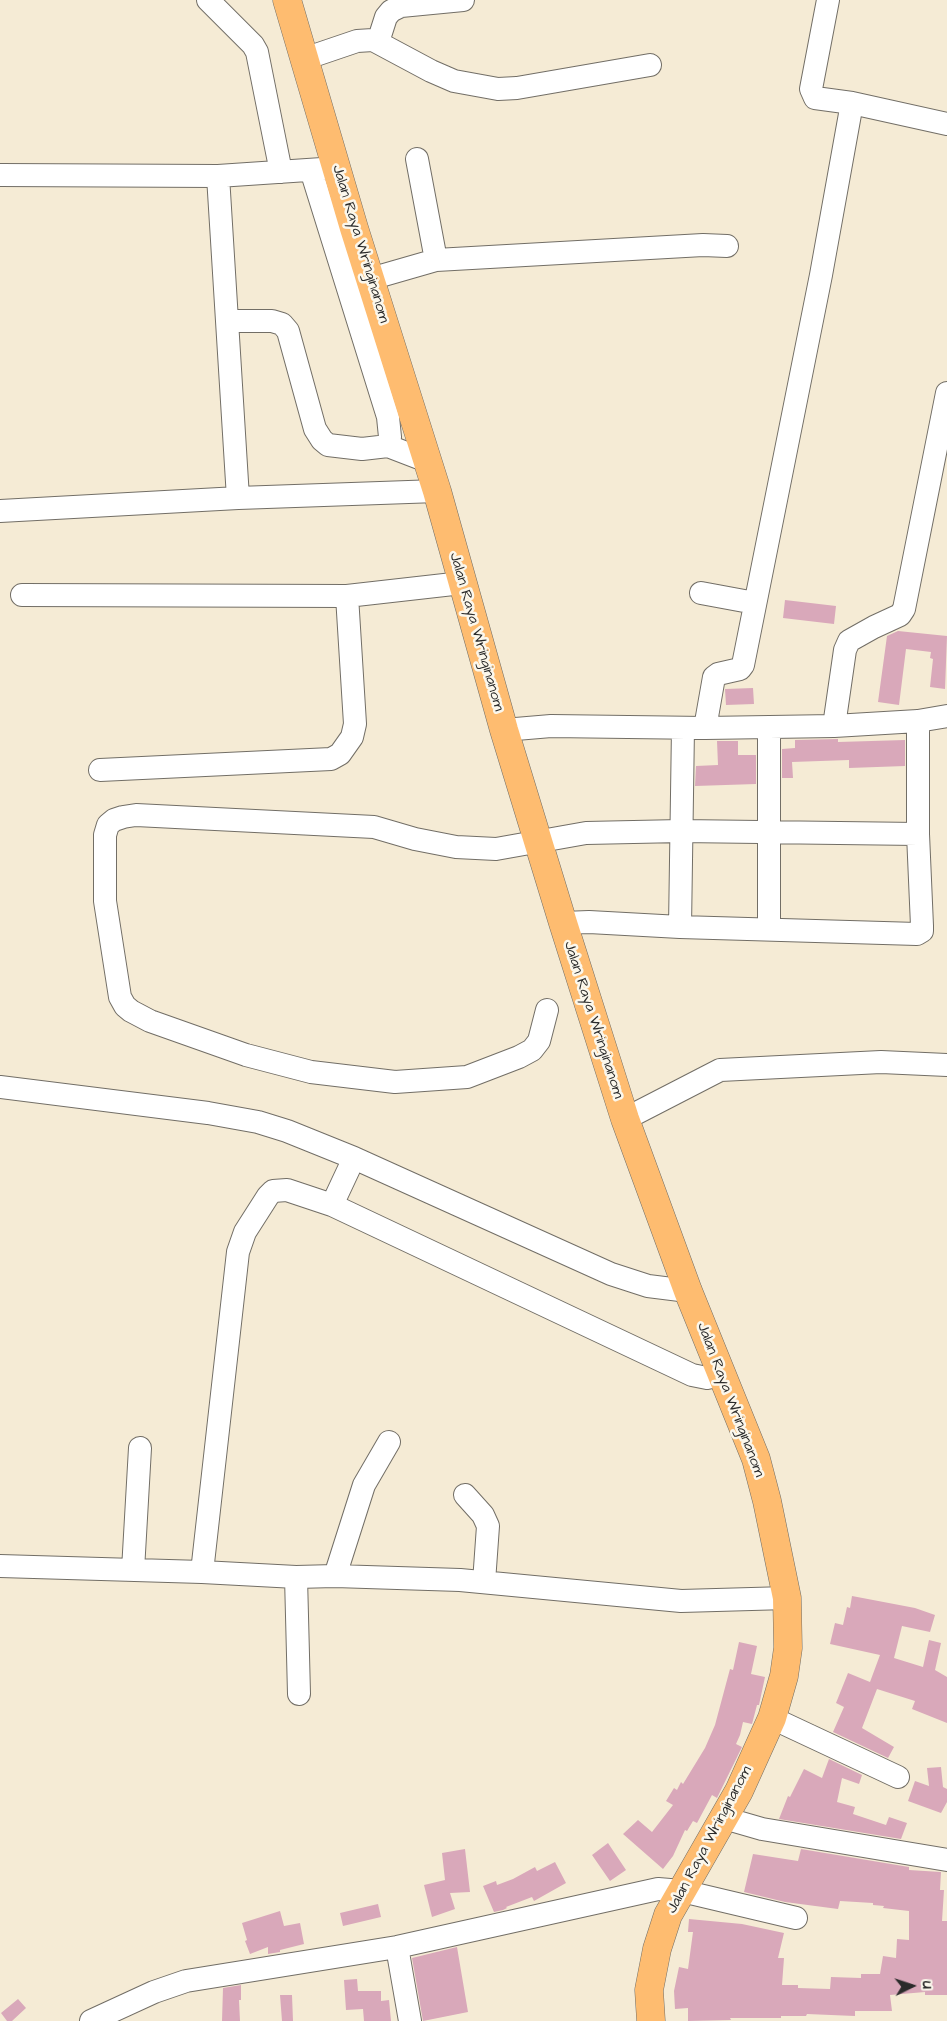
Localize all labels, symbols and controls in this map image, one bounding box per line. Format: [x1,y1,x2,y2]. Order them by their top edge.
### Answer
street label: Jalan Raya Wringinanom [327,163,393,325]
street label: Jalan Raya Wringinanom [445,551,507,713]
street label: Jalan Raya Wringinanom [559,939,627,1101]
street label: Jalan Raya Wringinanom [692,1320,768,1480]
street label: Jalan Raya Wringinanom [664,1763,756,1917]
north arrow [887,1961,937,2011]
text: U [917,1980,937,1990]

